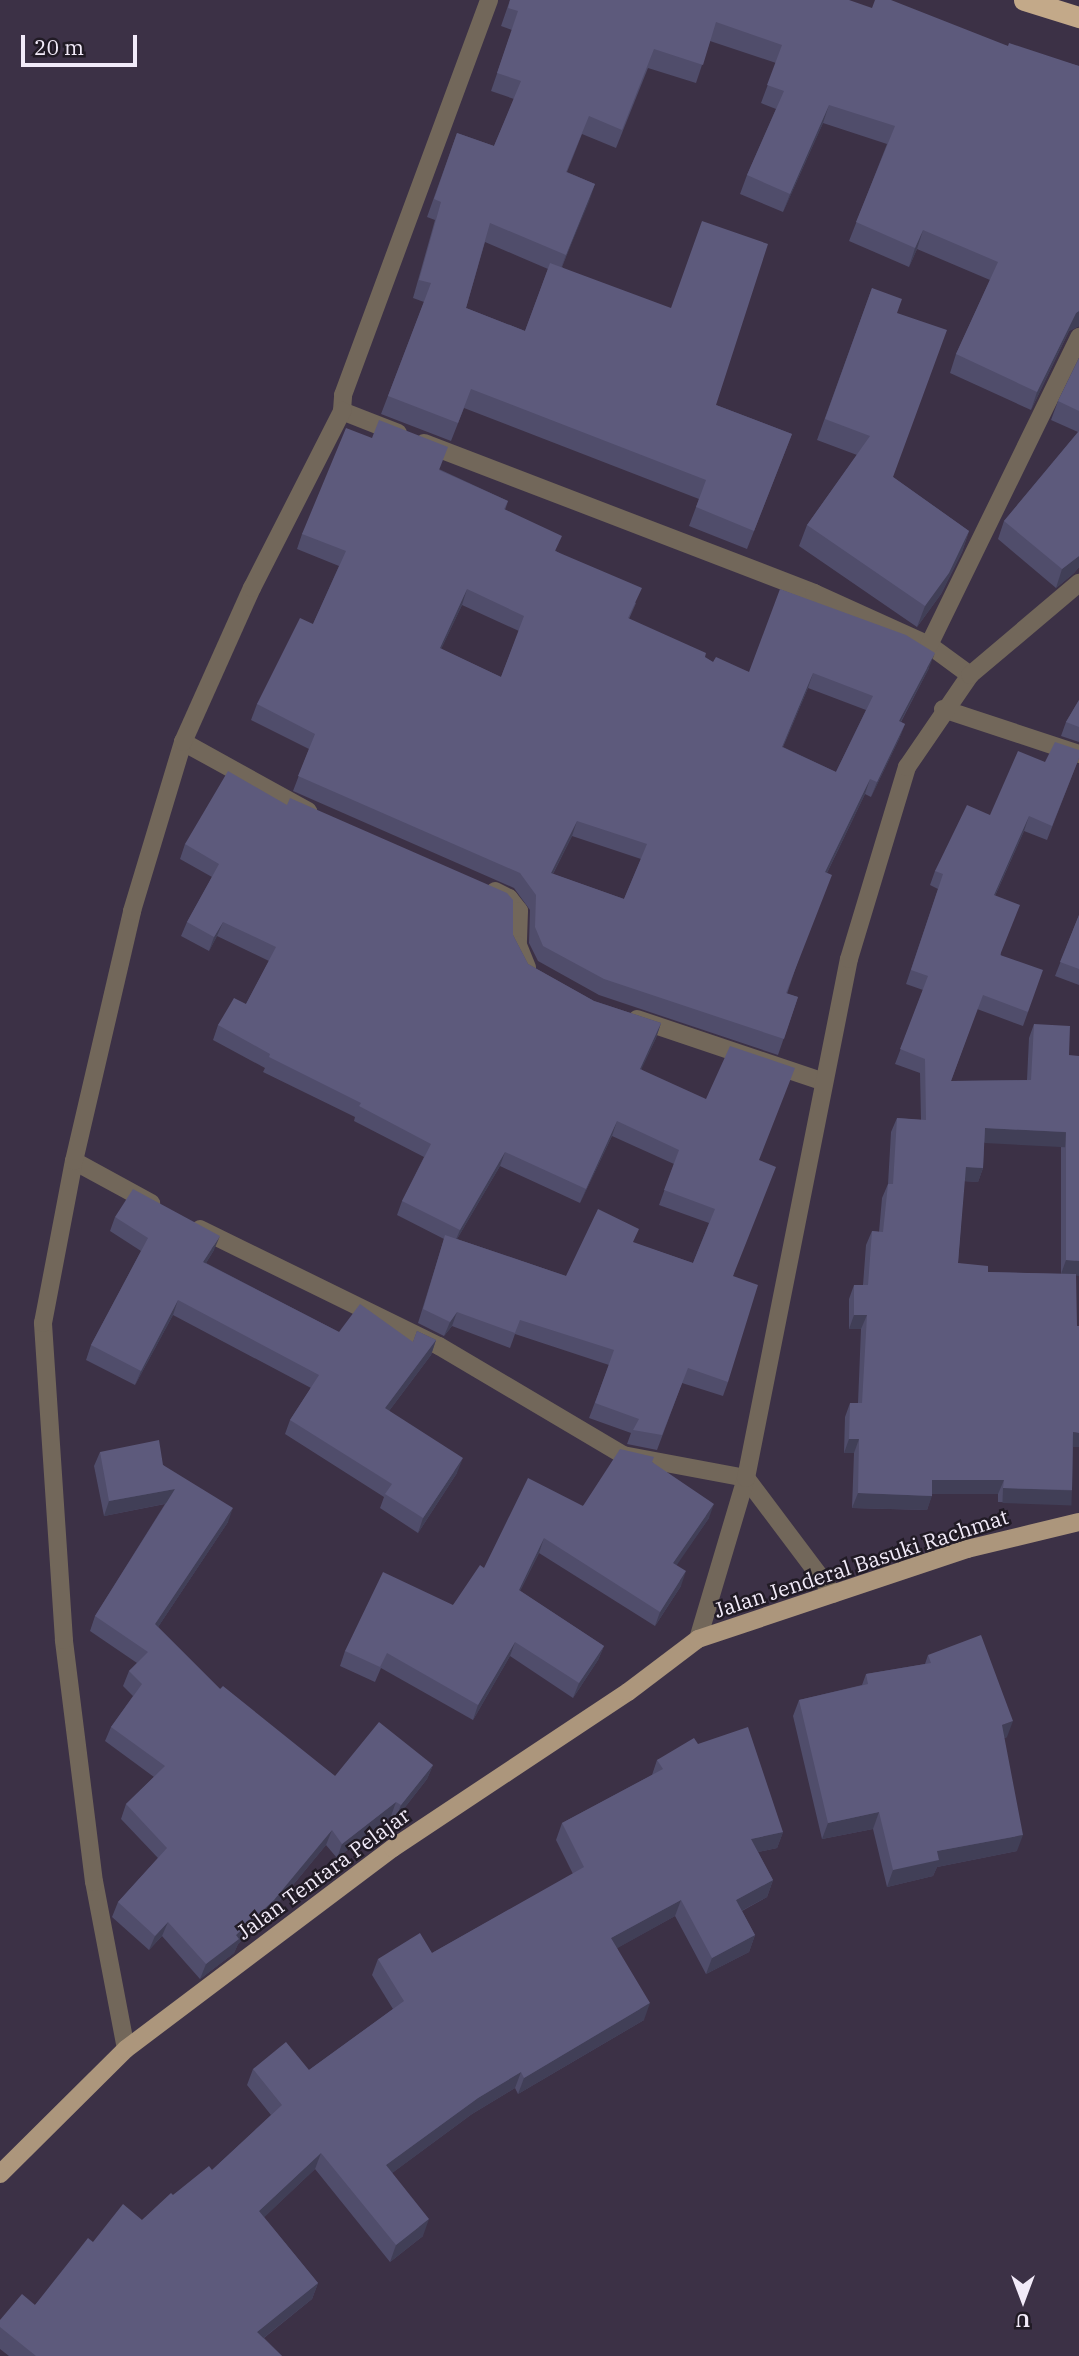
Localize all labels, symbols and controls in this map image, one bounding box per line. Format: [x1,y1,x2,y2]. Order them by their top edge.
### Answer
scale bar [24,21,140,65]
text: 20 m [34,33,84,61]
street label: Jalan Jenderal Basuki Rachmat [711,1503,1011,1623]
street label: Jalan Tentara Pelajar [232,1802,414,1944]
north arrow [988,2265,1058,2335]
text: U [1016,2309,1030,2333]

